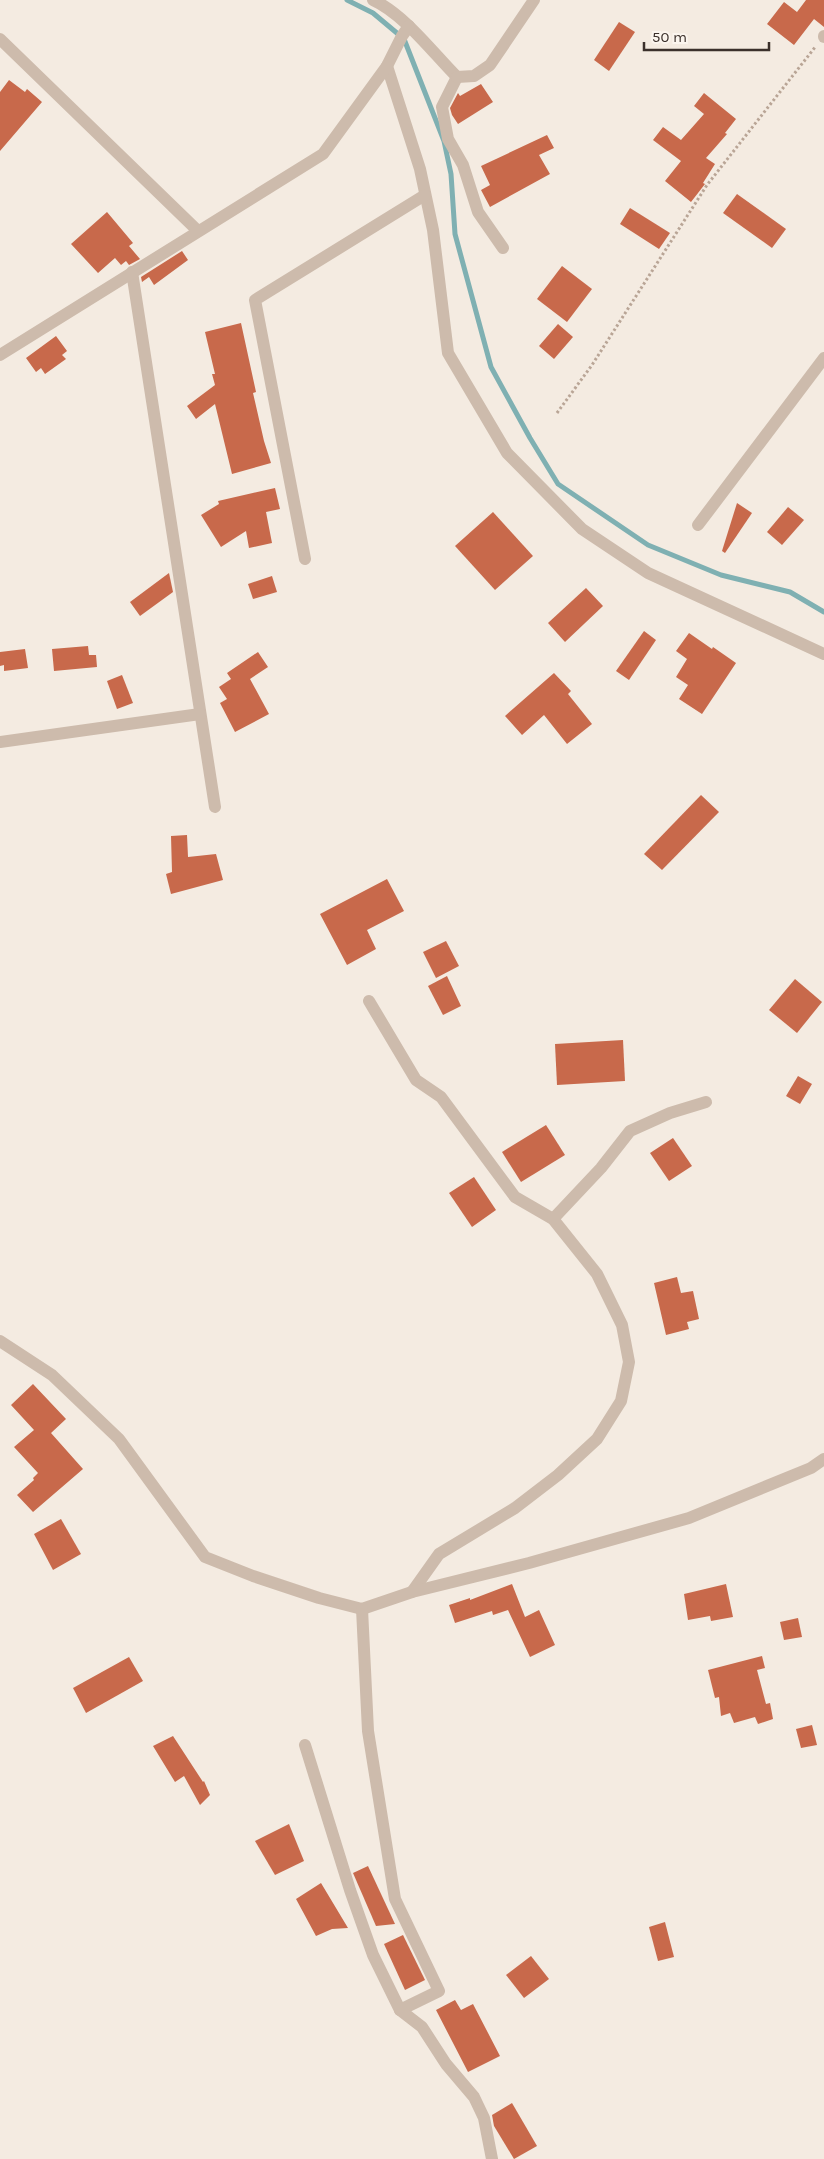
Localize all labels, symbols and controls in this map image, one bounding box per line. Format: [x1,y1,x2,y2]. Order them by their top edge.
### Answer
scale bar [644,20,769,52]
text: 50 m [652,28,687,46]

